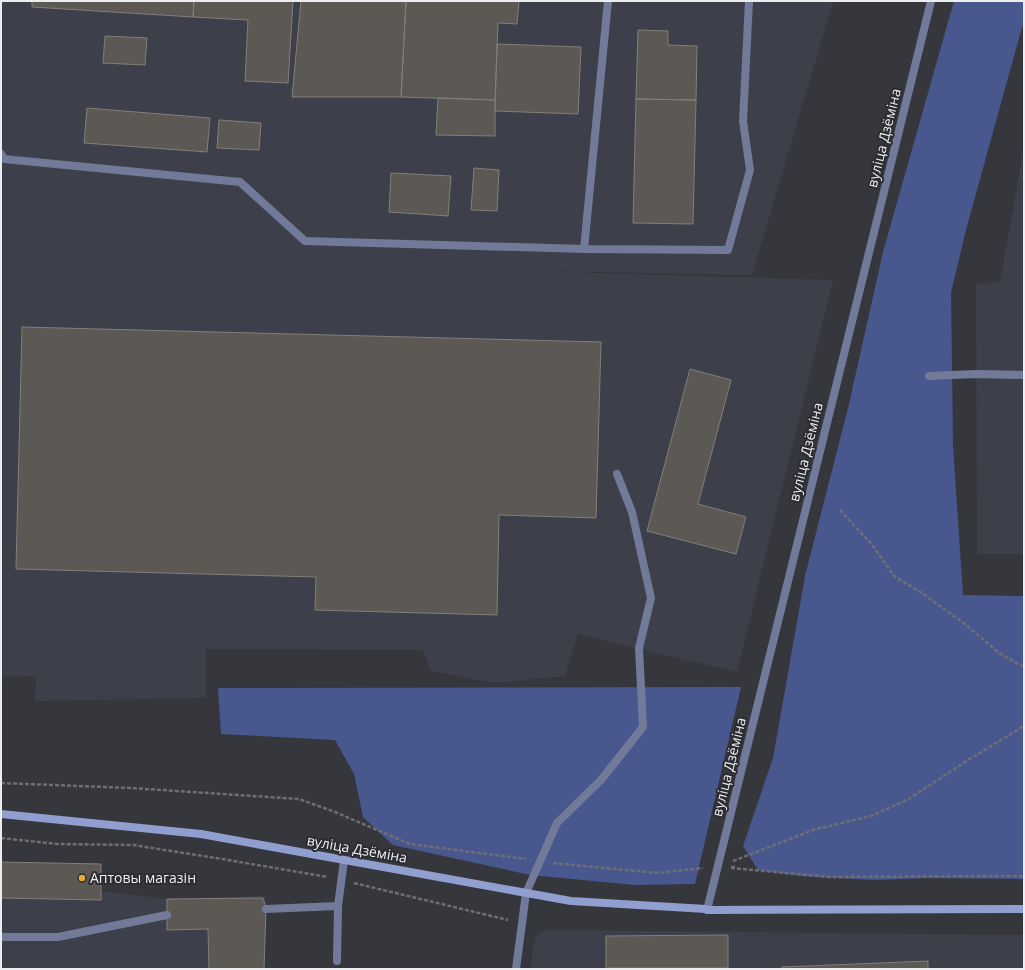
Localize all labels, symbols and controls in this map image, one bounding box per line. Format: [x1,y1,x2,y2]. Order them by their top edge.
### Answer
street label: вуліца Дзёміна [862,86,905,189]
street label: вуліца Дзёміна [784,400,827,503]
street label: вуліца Дзёміна [707,715,750,818]
street label: вуліца Дзёміна [305,830,409,867]
place label: Аптовы магазін [90,868,196,887]
marker: Аптовы магазін [77,873,87,883]

